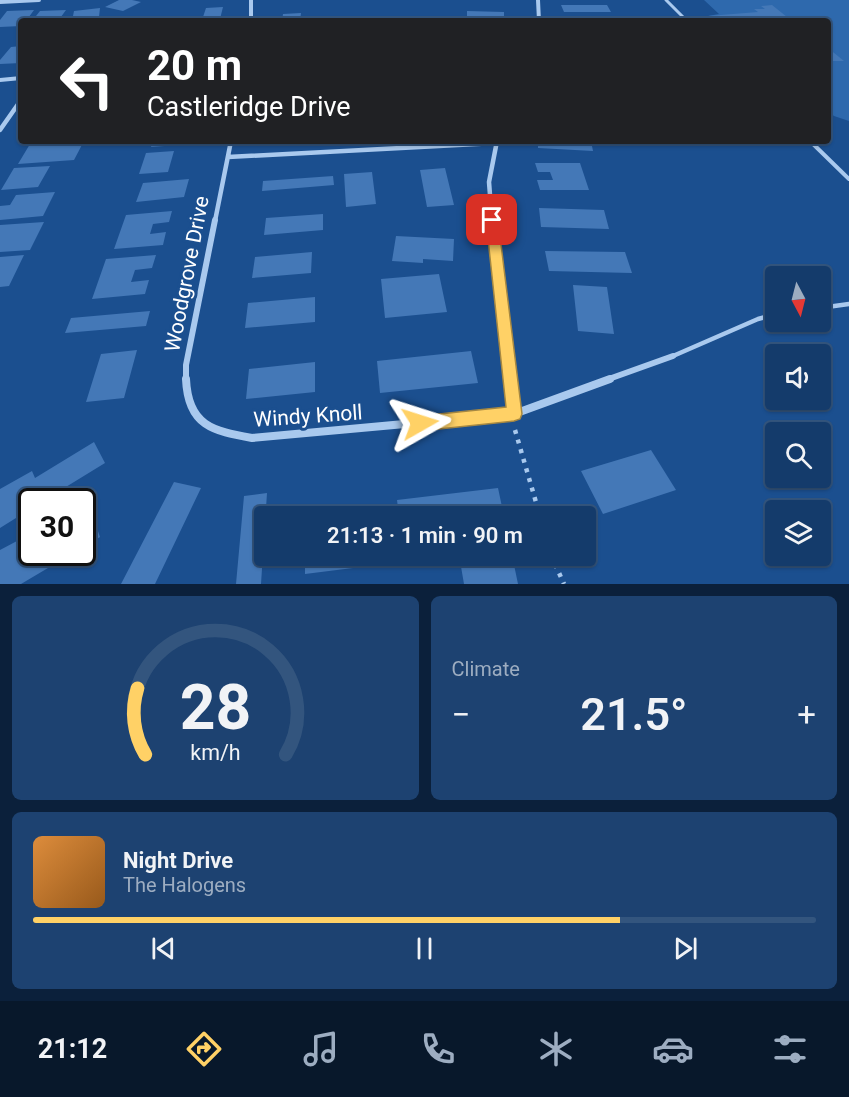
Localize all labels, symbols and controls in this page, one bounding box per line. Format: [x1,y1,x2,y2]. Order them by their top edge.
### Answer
text: 20 m [147,41,242,90]
icon: left [48,42,126,120]
text: Castleridge Drive [147,91,351,123]
street label: Woodgrove Drive [160,194,214,354]
pin [466,194,517,245]
icon: arrive [475,203,508,236]
north arrow [765,266,831,332]
map controls [765,266,831,566]
button: sound [765,344,831,410]
position arrow [388,391,452,455]
street label: Windy Knoll [253,400,363,432]
button: search [765,422,831,488]
speed limit sign: 30 [18,488,96,566]
button: layers [765,500,831,566]
text: 21:13 · 1 min · 90 m [327,523,523,548]
text: Climate [452,657,520,681]
text: 28 [179,671,251,744]
text: 21.5° [580,688,687,741]
text: − [452,695,470,734]
text: + [797,695,816,734]
text: km/h [190,740,240,765]
text: Night Drive [123,848,233,873]
text: The Halogens [123,873,246,897]
icon: previous [147,932,180,965]
icon: pause [408,932,441,965]
icon: next [669,932,702,965]
icon: directions [183,1028,225,1070]
icon: music [300,1028,342,1070]
icon: phone [417,1028,459,1070]
icon: climate [535,1028,577,1070]
icon: car [652,1028,694,1070]
icon: filters [769,1028,811,1070]
text: 21:12 [38,1033,107,1065]

